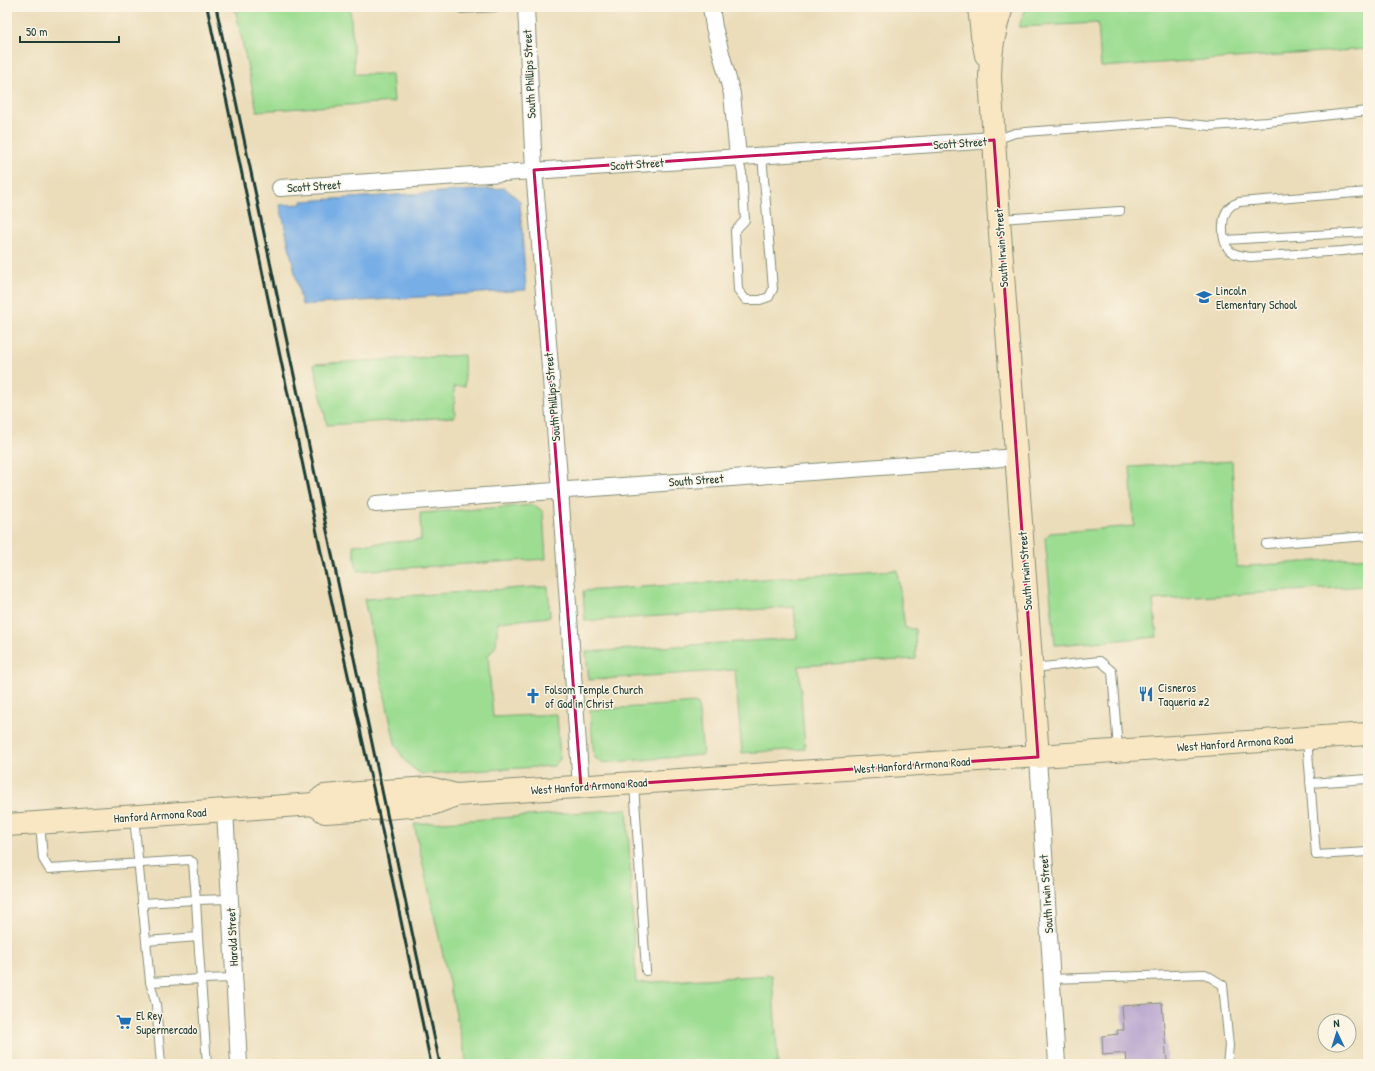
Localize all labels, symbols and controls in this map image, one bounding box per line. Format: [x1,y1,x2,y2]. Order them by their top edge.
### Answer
scale bar [20,18,119,44]
text: 50 m [26,23,47,40]
street label: South Phillips Street [518,28,540,119]
street label: Scott Street [932,133,988,153]
street label: Scott Street [609,154,665,174]
street label: Scott Street [286,176,342,196]
street label: South Irwin Street [990,207,1012,288]
place label: Lincoln Elementary School [1216,282,1298,313]
school or university icon: Lincoln Elementary School [1195,288,1213,306]
street label: South Phillips Street [540,351,564,442]
street label: South Street [668,470,725,490]
street label: South Irwin Street [1014,530,1036,611]
place label: Cisneros Taqueria #2 [1158,679,1210,710]
place label: Folsom Temple Church of God in Christ [544,681,643,712]
restaurant icon: Cisneros Taqueria #2 [1137,685,1155,703]
church icon: Folsom Temple Church of God in Christ [524,687,542,705]
street label: West Hanford Armona Road [1176,730,1294,756]
street label: West Hanford Armona Road [853,752,971,778]
street label: West Hanford Armona Road [530,773,648,799]
street label: Hanford Armona Road [113,803,207,827]
street label: South Irwin Street [1035,853,1057,934]
street label: Harold Street [222,907,242,967]
place label: El Rey Supermercado [136,1007,197,1038]
supermarket icon: El Rey Supermercado [115,1013,133,1031]
north arrow [1317,1013,1357,1053]
text: N [1333,1016,1340,1030]

